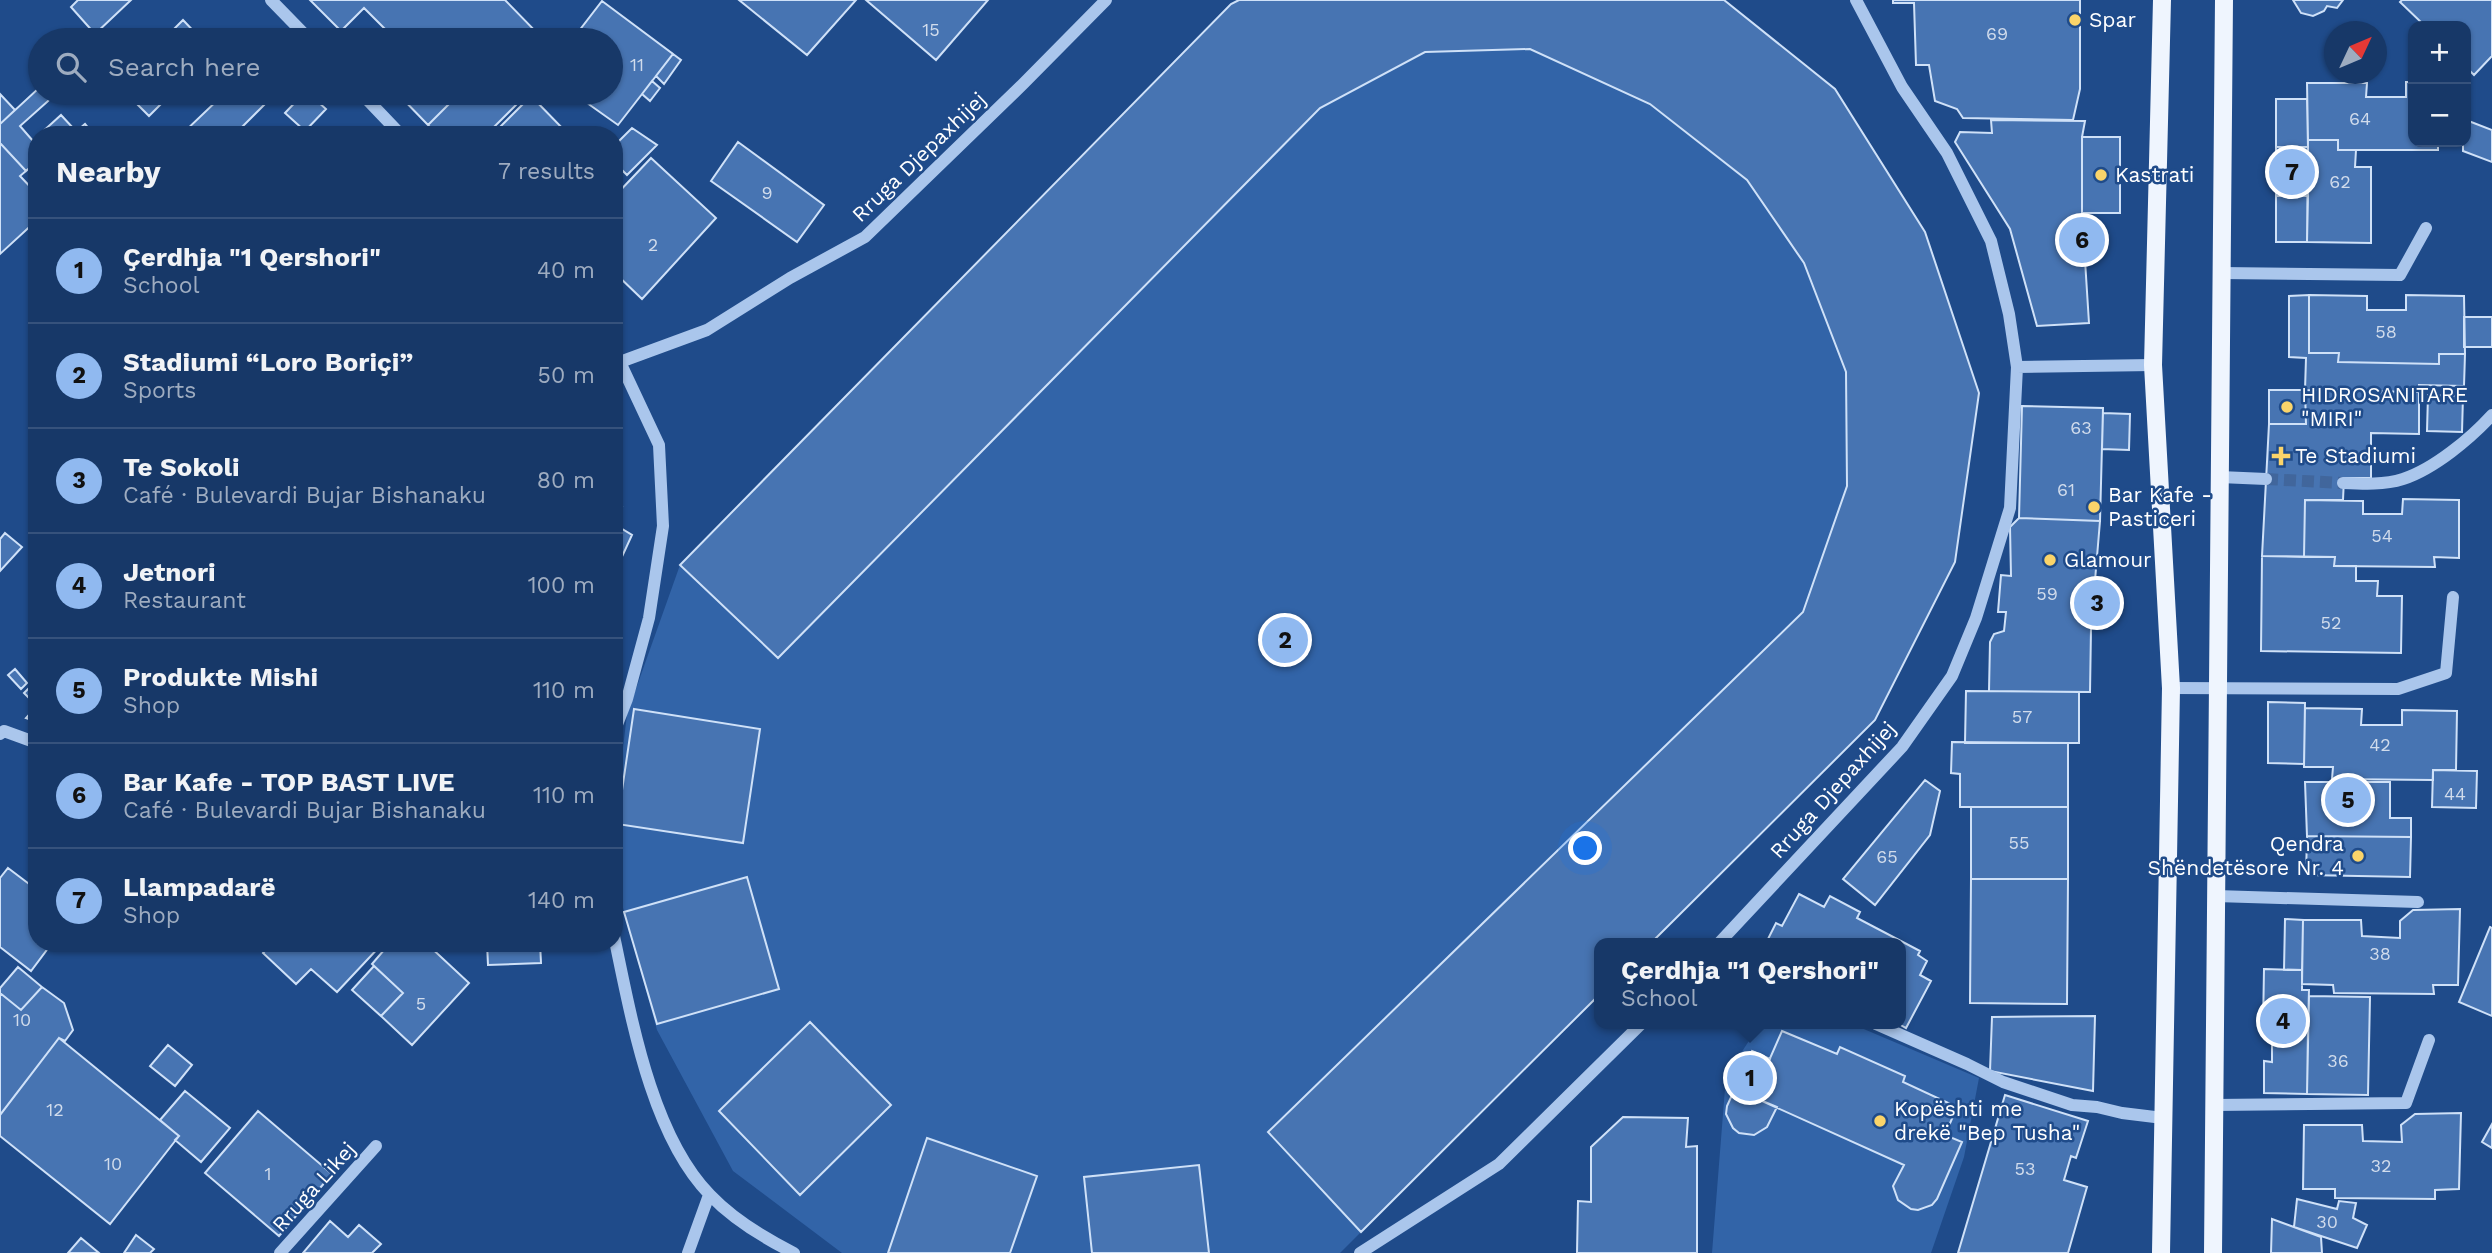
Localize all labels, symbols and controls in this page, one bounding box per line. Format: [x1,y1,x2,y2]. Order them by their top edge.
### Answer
place label: Spar [2089,7,2136,32]
marker: Spar [2067,12,2083,28]
house number: 15 [922,19,940,40]
north arrow [2324,21,2387,84]
map controls [2408,21,2471,147]
button: + [2408,21,2471,84]
house number: 69 [1986,23,2008,44]
search box [28,28,623,105]
icon: search [52,48,90,86]
text: Search here [108,52,260,82]
house number: 11 [630,54,644,75]
button: − [2408,84,2471,147]
street label: Rruga Djepaxhijej [847,87,991,227]
house number: 64 [2349,108,2371,129]
pin: 7 [2269,146,2315,198]
text: Nearby [56,154,161,189]
text: 7 results [498,158,595,185]
place label: Kastrati [2115,162,2194,187]
marker: Kastrati [2093,167,2109,183]
house number: 62 [2329,171,2351,192]
house number: 9 [761,182,773,203]
pin: 6 [2059,214,2105,266]
house number: 2 [648,234,658,255]
text: Çerdhja "1 Qershori" [123,242,381,272]
text: 1 [74,257,84,284]
text: 40 m [537,257,595,284]
text: School [123,272,200,299]
house number: 58 [2375,321,2397,342]
text: Stadiumi “Loro Boriçi” [123,347,413,377]
text: 2 [72,362,86,389]
text: 50 m [538,362,595,389]
text: Sports [123,377,196,404]
place label: HIDROSANITARE "MIRI" [2301,382,2468,431]
marker: HIDROSANITARE "MIRI" [2279,399,2295,415]
house number: 63 [2070,417,2092,438]
place label: Te Stadiumi [2295,443,2416,468]
marker: Te Stadiumi [2273,448,2289,464]
text: Te Sokoli [123,452,240,482]
text: 3 [72,467,86,494]
text: 80 m [537,467,595,494]
house number: 61 [2057,479,2075,500]
text: Café · Bulevardi Bujar Bishanaku [123,482,486,509]
place label: Bar Kafe - Pasticeri [2108,482,2212,531]
marker: Bar Kafe - Pasticeri [2086,499,2102,515]
house number: 54 [2371,525,2393,546]
place label: Glamour [2064,547,2152,572]
marker: Glamour [2042,552,2058,568]
text: Jetnori [123,557,216,587]
text: 4 [72,572,86,599]
text: 100 m [528,572,595,599]
pin: 3 [2074,577,2120,629]
house number: 59 [2036,583,2058,604]
text: Restaurant [123,587,246,614]
house number: 52 [2321,612,2341,633]
pin: 2 [1262,614,1308,666]
text: Produkte Mishi [123,662,318,692]
text: 5 [72,677,86,704]
text: 110 m [533,677,595,704]
text: Shop [123,692,180,719]
house number: 57 [2012,706,2032,727]
street label: Rruga Djepaxhijej [1764,716,1901,863]
house number: 42 [2369,734,2391,755]
text: Bar Kafe - TOP BAST LIVE [123,767,455,797]
pin: 5 [2325,774,2371,826]
text: 6 [72,782,86,809]
text: 110 m [533,782,595,809]
house number: 44 [2444,783,2466,804]
text: Café · Bulevardi Bujar Bishanaku [123,797,486,824]
your location [1568,831,1602,865]
place label: Qendra Shëndetësore Nr. 4 [2148,831,2344,880]
house number: 55 [2009,832,2029,853]
house number: 65 [1876,846,1898,867]
marker: Qendra Shëndetësore Nr. 4 [2350,848,2366,864]
text: Llampadarë [123,872,275,902]
text: 7 [72,887,86,914]
text: 140 m [528,887,595,914]
text: Shop [123,902,180,929]
popup [1594,938,1906,1029]
house number: 38 [2369,943,2391,964]
text: Çerdhja "1 Qershori" [1621,955,1879,985]
text: School [1621,985,1698,1012]
house number: 5 [416,993,426,1014]
pin: 4 [2260,995,2306,1047]
house number: 10 [13,1009,31,1030]
house number: 36 [2327,1050,2349,1071]
pin: 1 [1727,1052,1773,1104]
place label: Kopështi me drekë "Bep Tusha" [1894,1096,2080,1145]
house number: 12 [46,1099,64,1120]
marker: Kopështi me drekë "Bep Tusha" [1872,1113,1888,1129]
street label: Rruga Likej [267,1136,361,1237]
house number: 10 [104,1153,122,1174]
house number: 32 [2371,1155,2392,1176]
house number: 53 [2015,1158,2035,1179]
house number: 1 [264,1163,272,1184]
house number: 30 [2316,1211,2338,1232]

